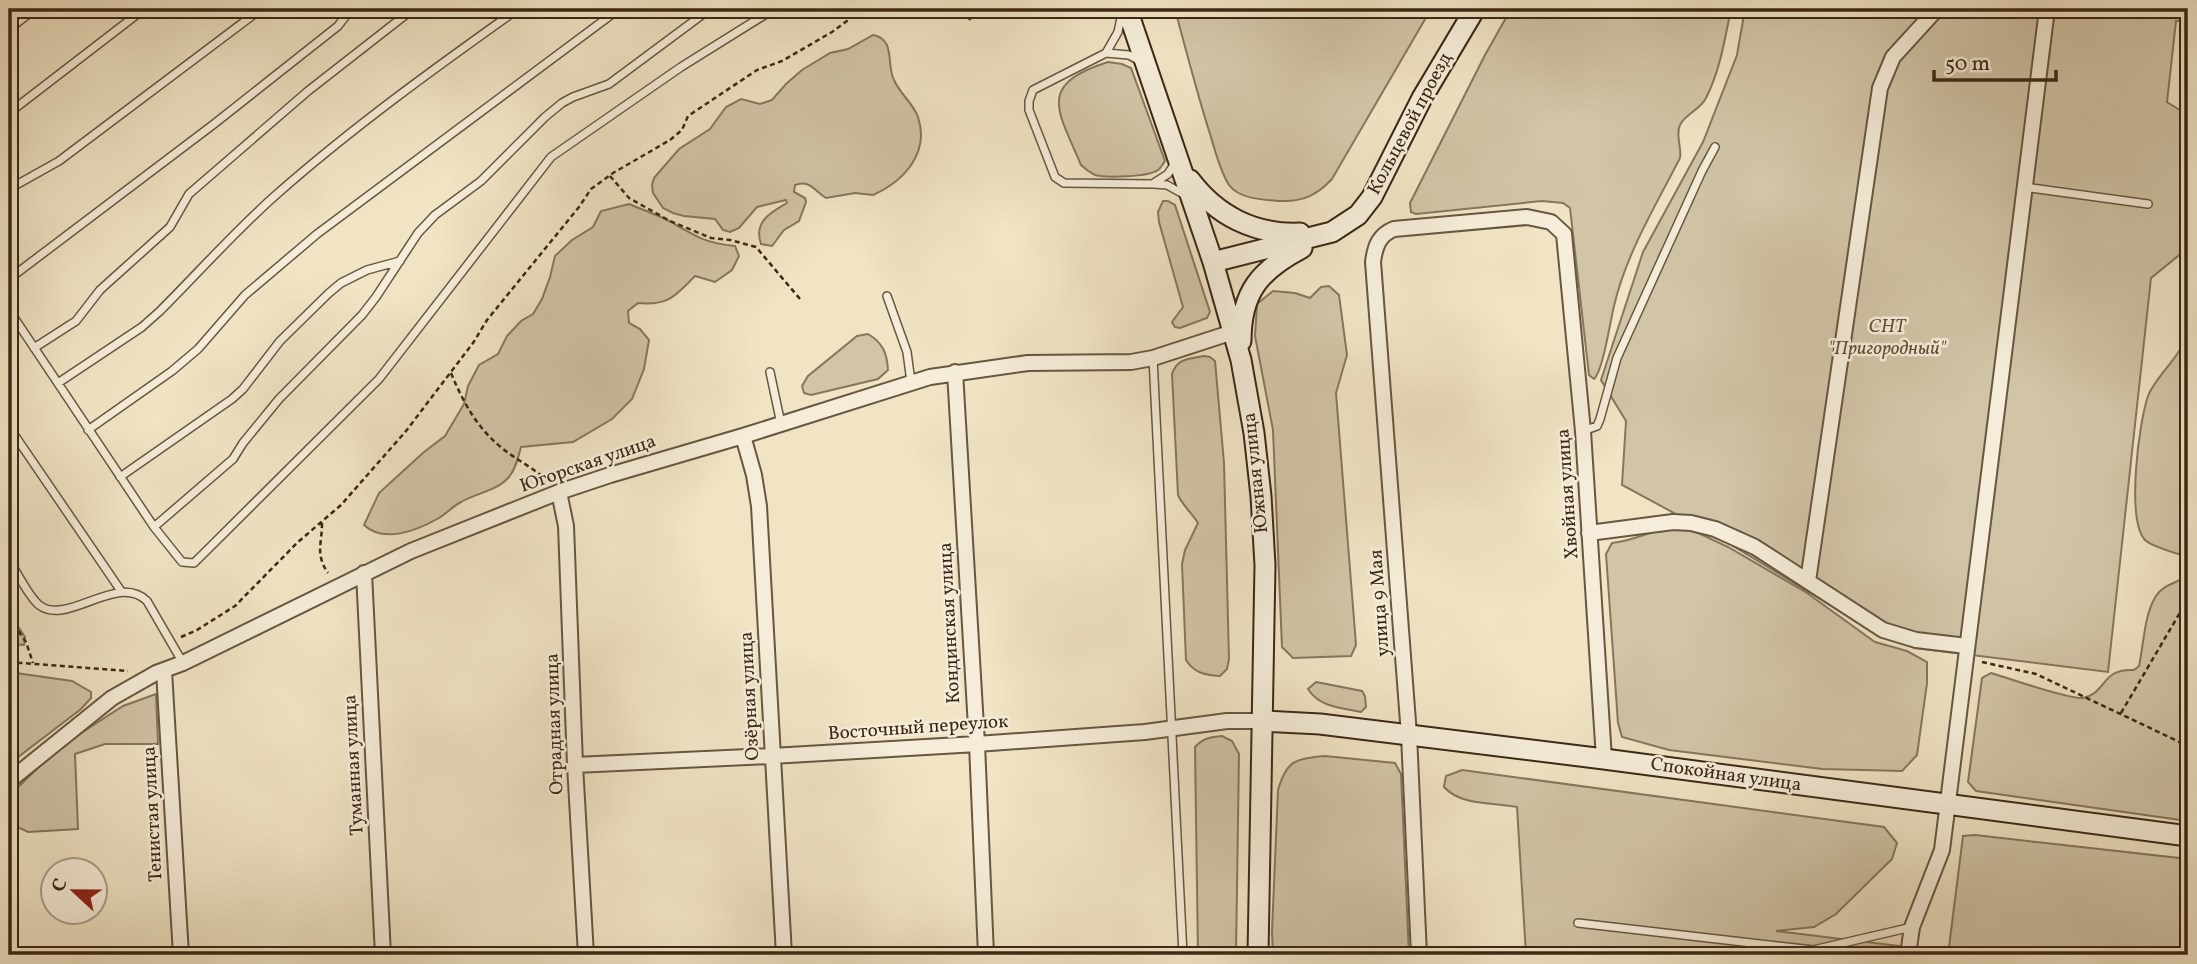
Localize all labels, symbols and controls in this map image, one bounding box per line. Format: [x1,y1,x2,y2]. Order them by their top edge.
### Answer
scale bar [1934,38,2057,82]
street label: Кольцевой проезд [1361,48,1459,200]
text: 50 m [1945,50,1990,79]
park label: СНТ "Пригородный" [1828,314,1947,362]
street label: Южная улица [1237,411,1275,535]
street label: Хвойная улица [1550,428,1586,560]
street label: Югорская улица [516,429,660,499]
street label: Кондинская улица [933,542,967,704]
street label: улица 9 Мая [1363,548,1397,657]
street label: Озёрная улица [734,631,766,761]
street label: Отрадная улица [540,653,570,795]
street label: Туманная улица [337,694,371,836]
street label: Восточный переулок [827,709,1009,747]
street label: Тенистая улица [136,746,170,882]
street label: Спокойная улица [1649,752,1803,798]
north arrow [38,856,108,926]
text: С [46,875,74,896]

